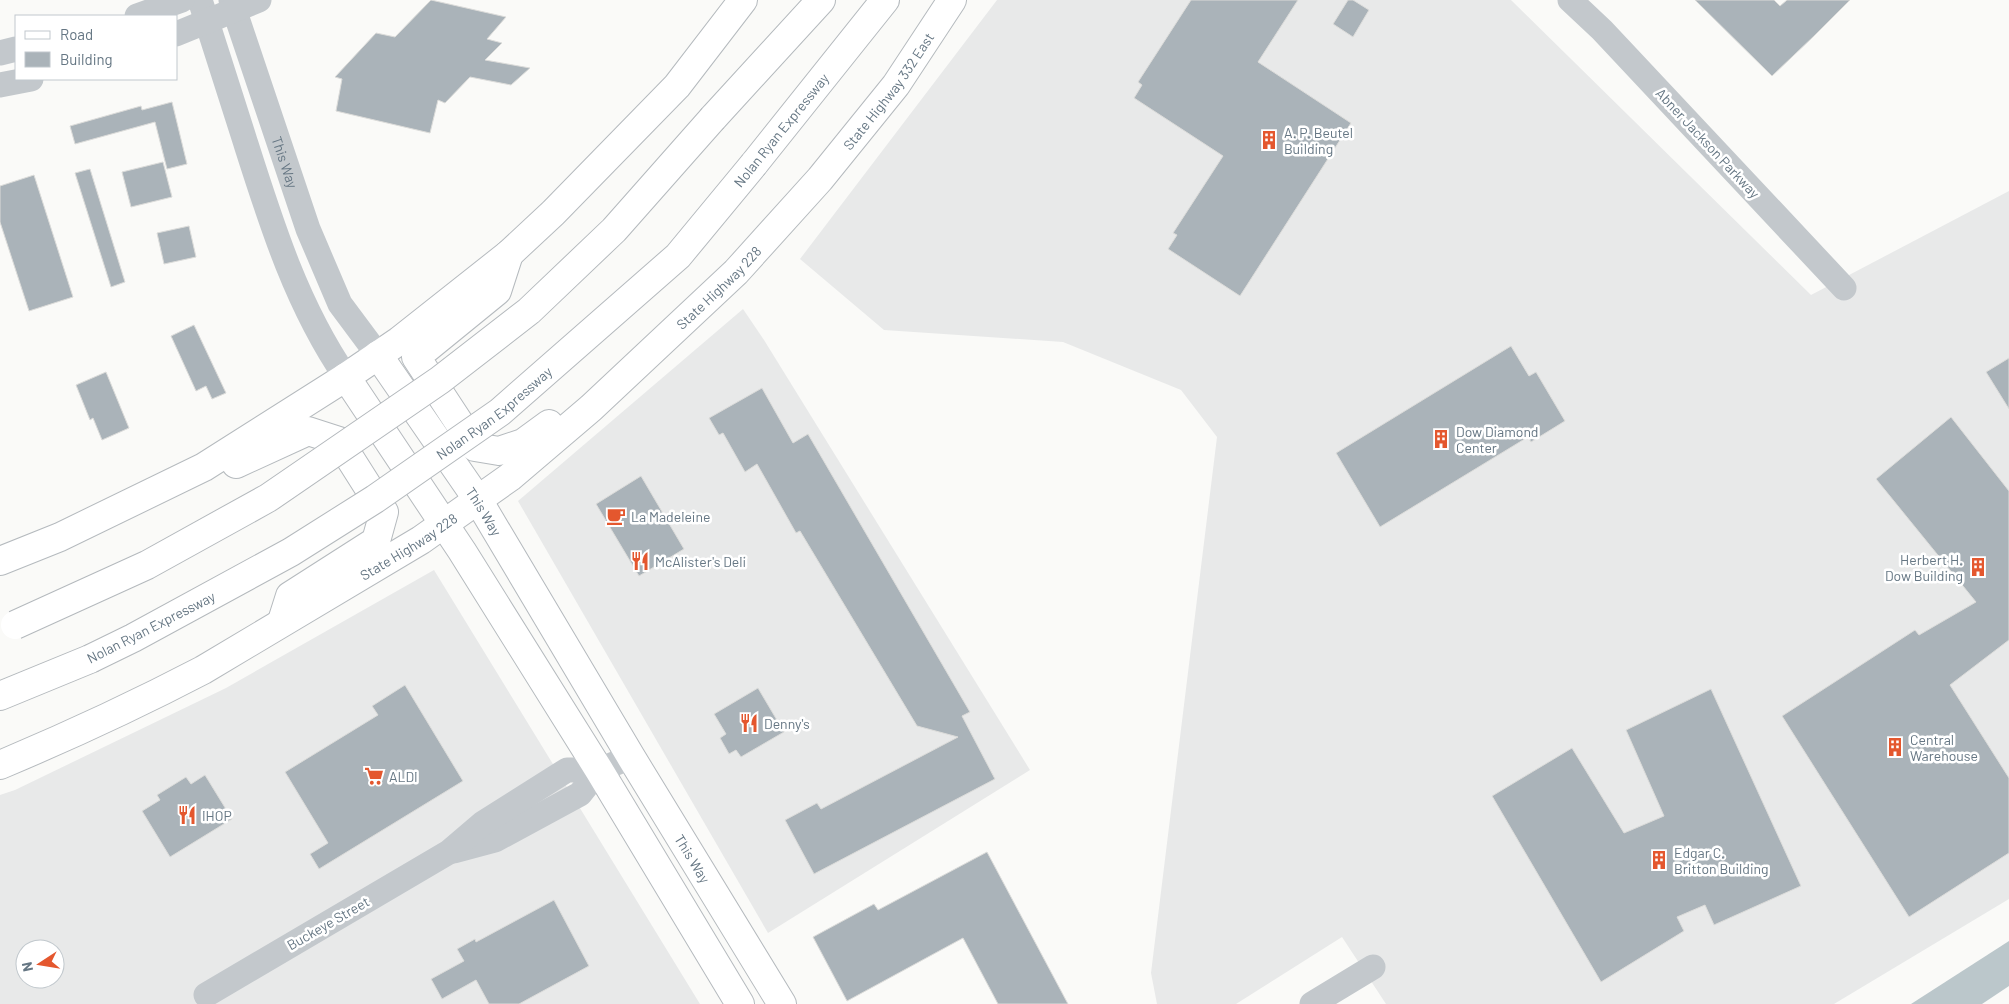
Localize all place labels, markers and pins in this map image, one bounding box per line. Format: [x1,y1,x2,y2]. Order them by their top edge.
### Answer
place label: A. P. Beutel Building [1284,124,1353,157]
building icon: A. P. Beutel Building [1258,129,1280,151]
place label: Dow Diamond Center [1456,423,1538,456]
building icon: Dow Diamond Center [1430,428,1452,450]
cafe icon: La Madeleine [605,505,627,527]
place label: La Madeleine [631,508,710,525]
restaurant icon: McAlister's Deli [629,550,651,572]
place label: Herbert H. Dow Building [1885,551,1963,584]
place label: McAlister's Deli [655,553,746,570]
building icon: Herbert H. Dow Building [1967,556,1989,578]
restaurant icon: Denny's [738,712,760,734]
place label: Denny's [764,715,810,732]
place label: Central Warehouse [1910,731,1978,764]
building icon: Central Warehouse [1884,736,1906,758]
supermarket icon: ALDI [363,765,385,787]
place label: ALDI [389,768,418,785]
restaurant icon: IHOP [176,804,198,826]
place label: IHOP [202,807,232,824]
place label: Edgar C. Britton Building [1674,844,1769,877]
building icon: Edgar C. Britton Building [1648,849,1670,871]

